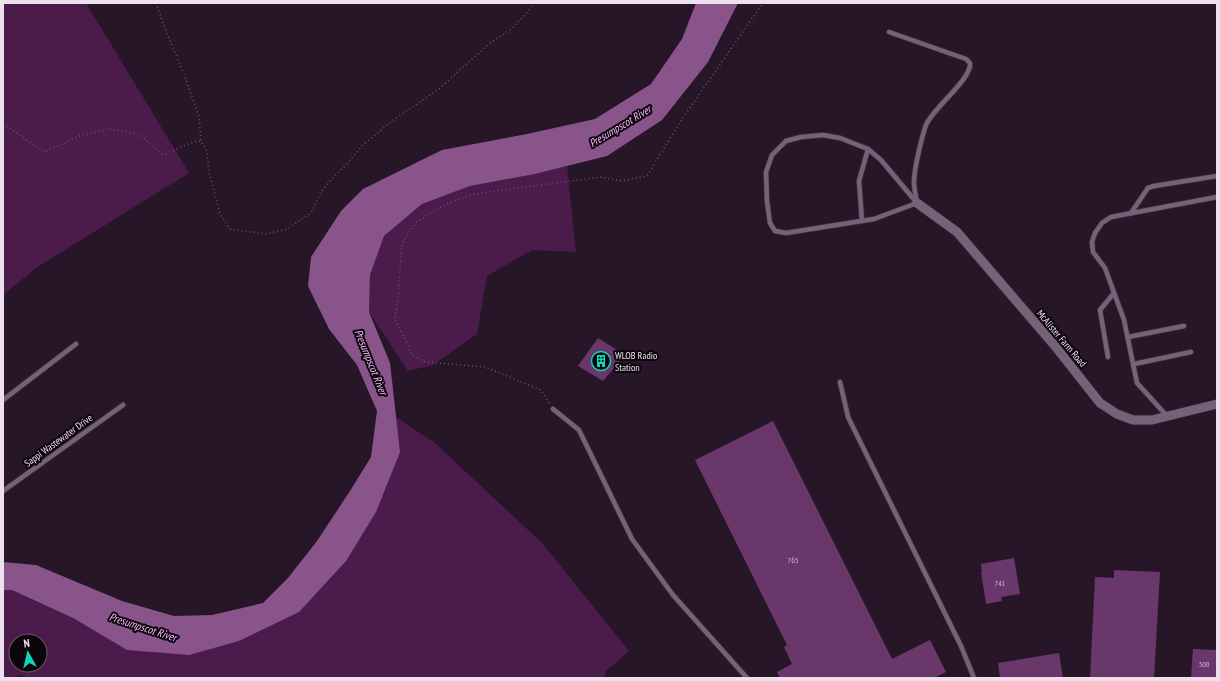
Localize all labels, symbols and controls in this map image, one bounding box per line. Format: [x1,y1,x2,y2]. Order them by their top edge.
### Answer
water label: Presumpscot River [587,101,655,150]
street label: McAlister Farm Road [1034,307,1089,370]
water label: Presumpscot River [351,327,391,399]
place label: WLOB Radio Station [615,349,657,374]
building icon: WLOB Radio Station [590,350,612,372]
street label: Sappi Wastewater Drive [22,411,95,470]
house number: 765 [788,555,798,565]
house number: 741 [995,578,1006,588]
water label: Presumpscot River [108,610,180,645]
north arrow [8,633,48,673]
text: N [23,636,31,650]
house number: 300 [1199,659,1210,669]

